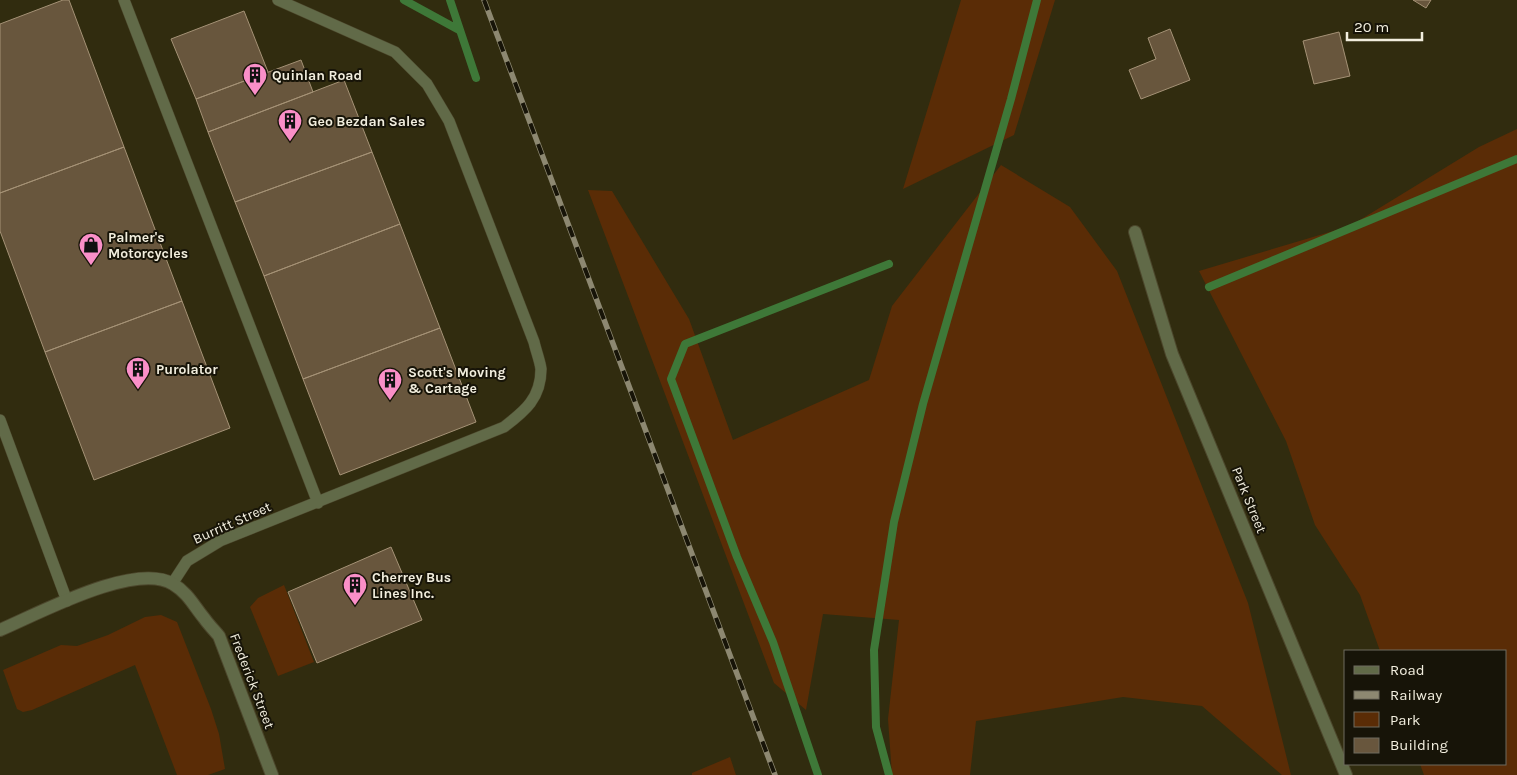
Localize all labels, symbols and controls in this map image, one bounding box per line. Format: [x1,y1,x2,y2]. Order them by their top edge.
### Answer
scale bar [1347,10,1422,42]
text: 20 m [1354,18,1389,36]
building icon: Quinlan Road [242,62,268,96]
place label: Quinlan Road [272,67,362,84]
building icon: Geo Bezdan Sales [277,108,303,142]
place label: Geo Bezdan Sales [308,113,425,130]
place label: Palmer's Motorcycles [108,229,188,262]
shop icon: Palmer's Motorcycles [78,232,104,266]
building icon: Purolator [125,356,151,390]
place label: Purolator [156,361,218,378]
place label: Scott's Moving & Cartage [408,364,506,397]
building icon: Scott's Moving & Cartage [377,367,403,401]
street label: Park Street [1228,464,1270,536]
street label: Burritt Street [190,498,274,548]
place label: Cherrey Bus Lines Inc. [372,569,451,602]
building icon: Cherrey Bus Lines Inc. [342,572,368,606]
street label: Frederick Street [226,631,278,731]
legend [1344,650,1507,765]
text: Road [1390,661,1425,679]
text: Railway [1390,686,1442,704]
text: Park [1390,711,1420,729]
text: Building [1390,736,1448,754]

